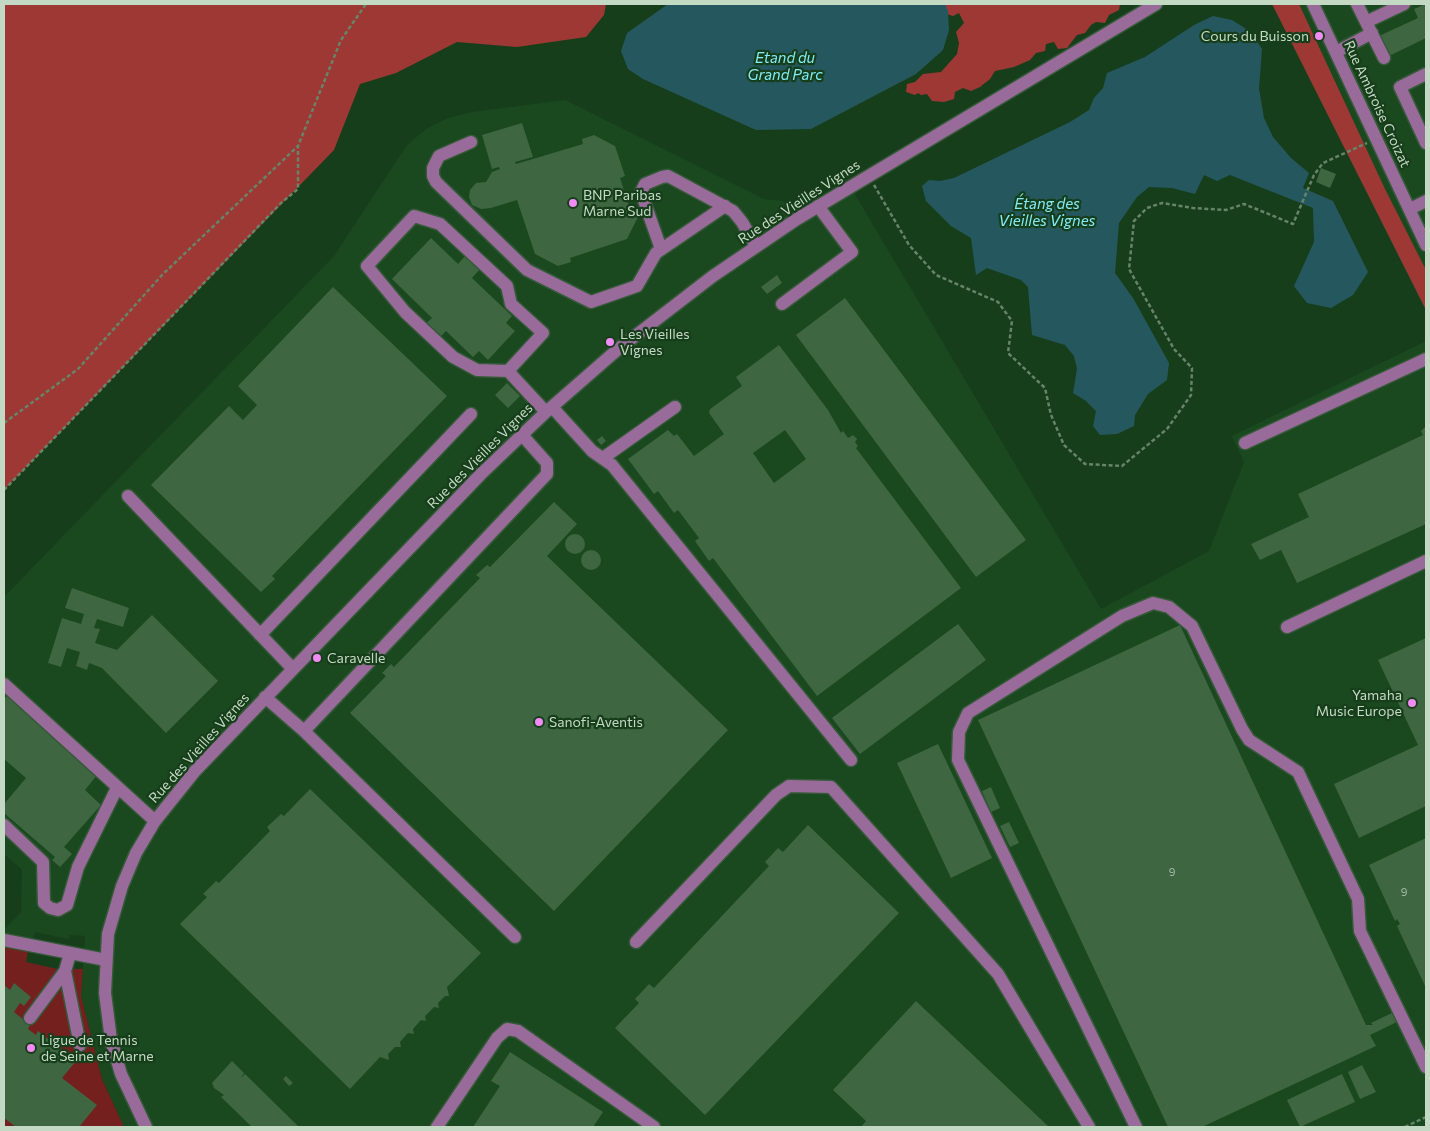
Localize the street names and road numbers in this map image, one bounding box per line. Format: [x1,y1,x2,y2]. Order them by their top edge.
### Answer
street label: Rue Ambroise Croizat [1340,38,1414,170]
street label: Rue des Vieilles Vignes [735,156,863,248]
street label: Rue des Vieilles Vignes [424,400,536,512]
street label: Rue des Vieilles Vignes [145,690,253,806]

